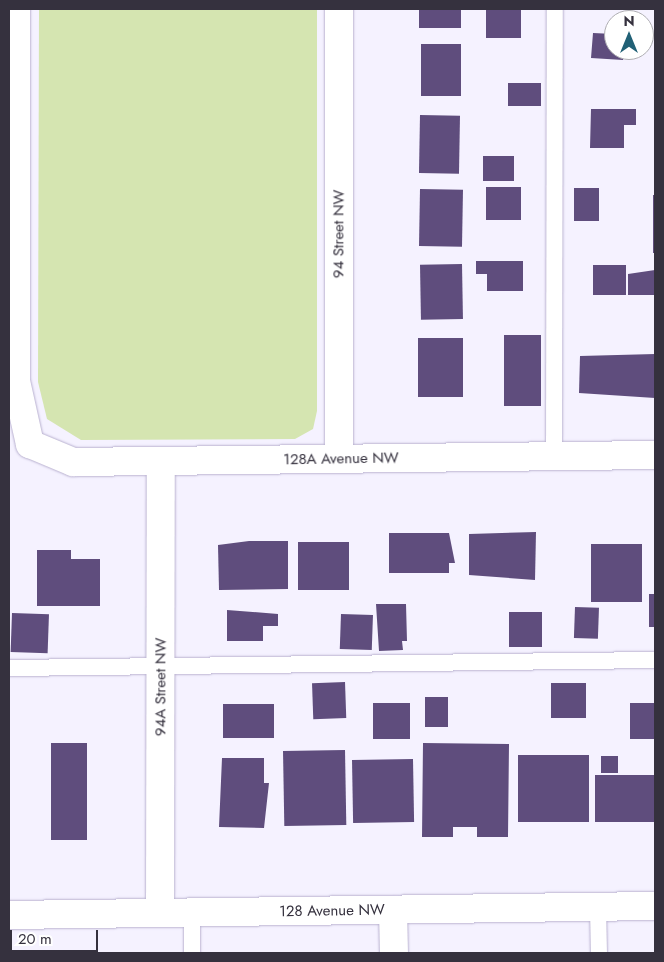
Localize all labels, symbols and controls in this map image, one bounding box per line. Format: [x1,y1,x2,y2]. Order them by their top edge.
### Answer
north arrow [604,10,654,60]
text: N [623,11,635,31]
street label: 94 Street NW [330,190,348,278]
street label: 128A Avenue NW [283,449,399,469]
street label: 94A Street NW [152,638,170,736]
street label: 128 Avenue NW [279,901,385,921]
scale bar [12,920,100,952]
text: 20 m [18,928,52,950]

